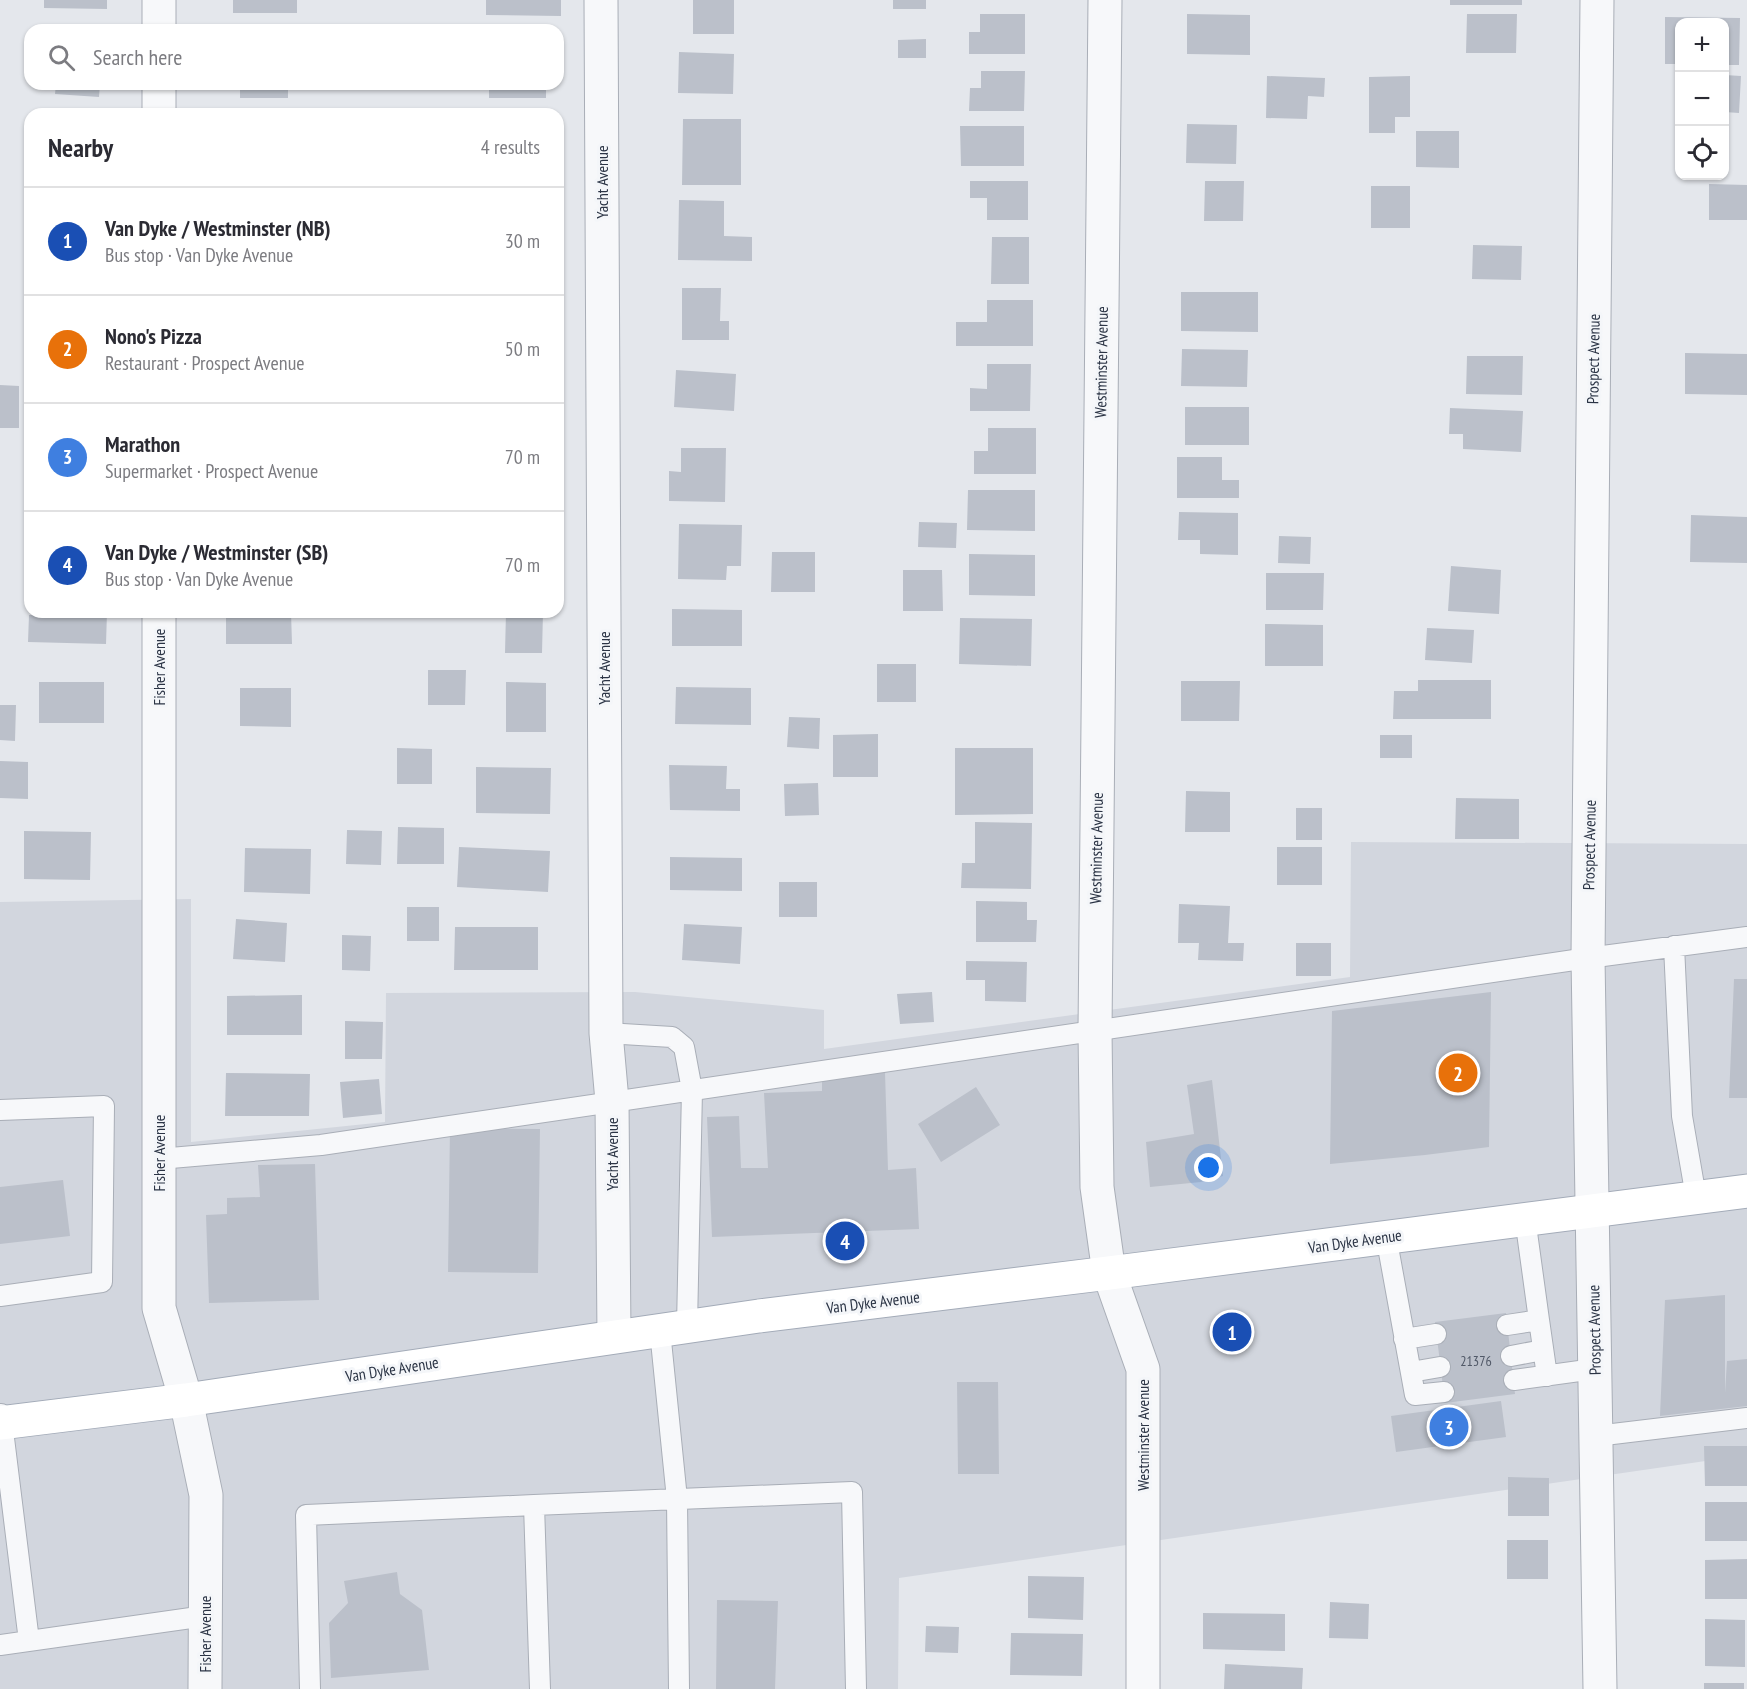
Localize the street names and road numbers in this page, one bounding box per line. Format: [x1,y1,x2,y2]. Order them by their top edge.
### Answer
street label: Yacht Avenue [592,145,612,219]
street label: Westminster Avenue [1090,306,1112,418]
street label: Prospect Avenue [1582,314,1604,404]
street label: Fisher Avenue [149,629,169,705]
street label: Yacht Avenue [594,631,614,705]
street label: Westminster Avenue [1085,792,1107,904]
street label: Prospect Avenue [1578,800,1600,890]
street label: Fisher Avenue [149,1115,169,1191]
street label: Yacht Avenue [602,1117,622,1191]
street label: Van Dyke Avenue [1306,1225,1403,1258]
street label: Prospect Avenue [1583,1285,1605,1375]
street label: Van Dyke Avenue [824,1286,921,1318]
street label: Van Dyke Avenue [343,1352,440,1386]
street label: Westminster Avenue [1133,1379,1153,1491]
street label: Fisher Avenue [195,1596,215,1672]

